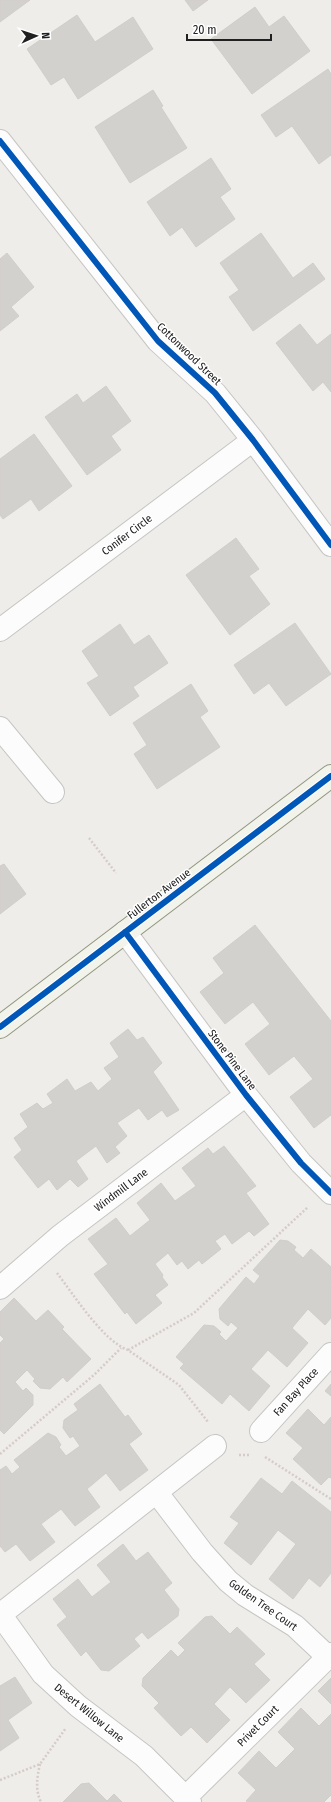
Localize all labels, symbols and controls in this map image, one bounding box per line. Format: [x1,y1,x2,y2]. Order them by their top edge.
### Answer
north arrow [16,16,56,56]
scale bar [187,16,271,42]
text: 20 m [193,23,217,37]
text: N [39,32,52,39]
street label: Cottonwood Street [154,320,224,388]
street label: Conifer Circle [99,512,155,558]
street label: Fullerton Avenue [125,866,193,922]
street label: Stone Pine Lane [205,1027,259,1093]
street label: Windmill Lane [92,1166,150,1214]
street label: Fan Bay Place [271,1365,321,1419]
street label: Golden Tree Court [226,1577,300,1634]
street label: Desert Willow Lane [52,1681,126,1745]
street label: Privet Court [235,1702,282,1749]

